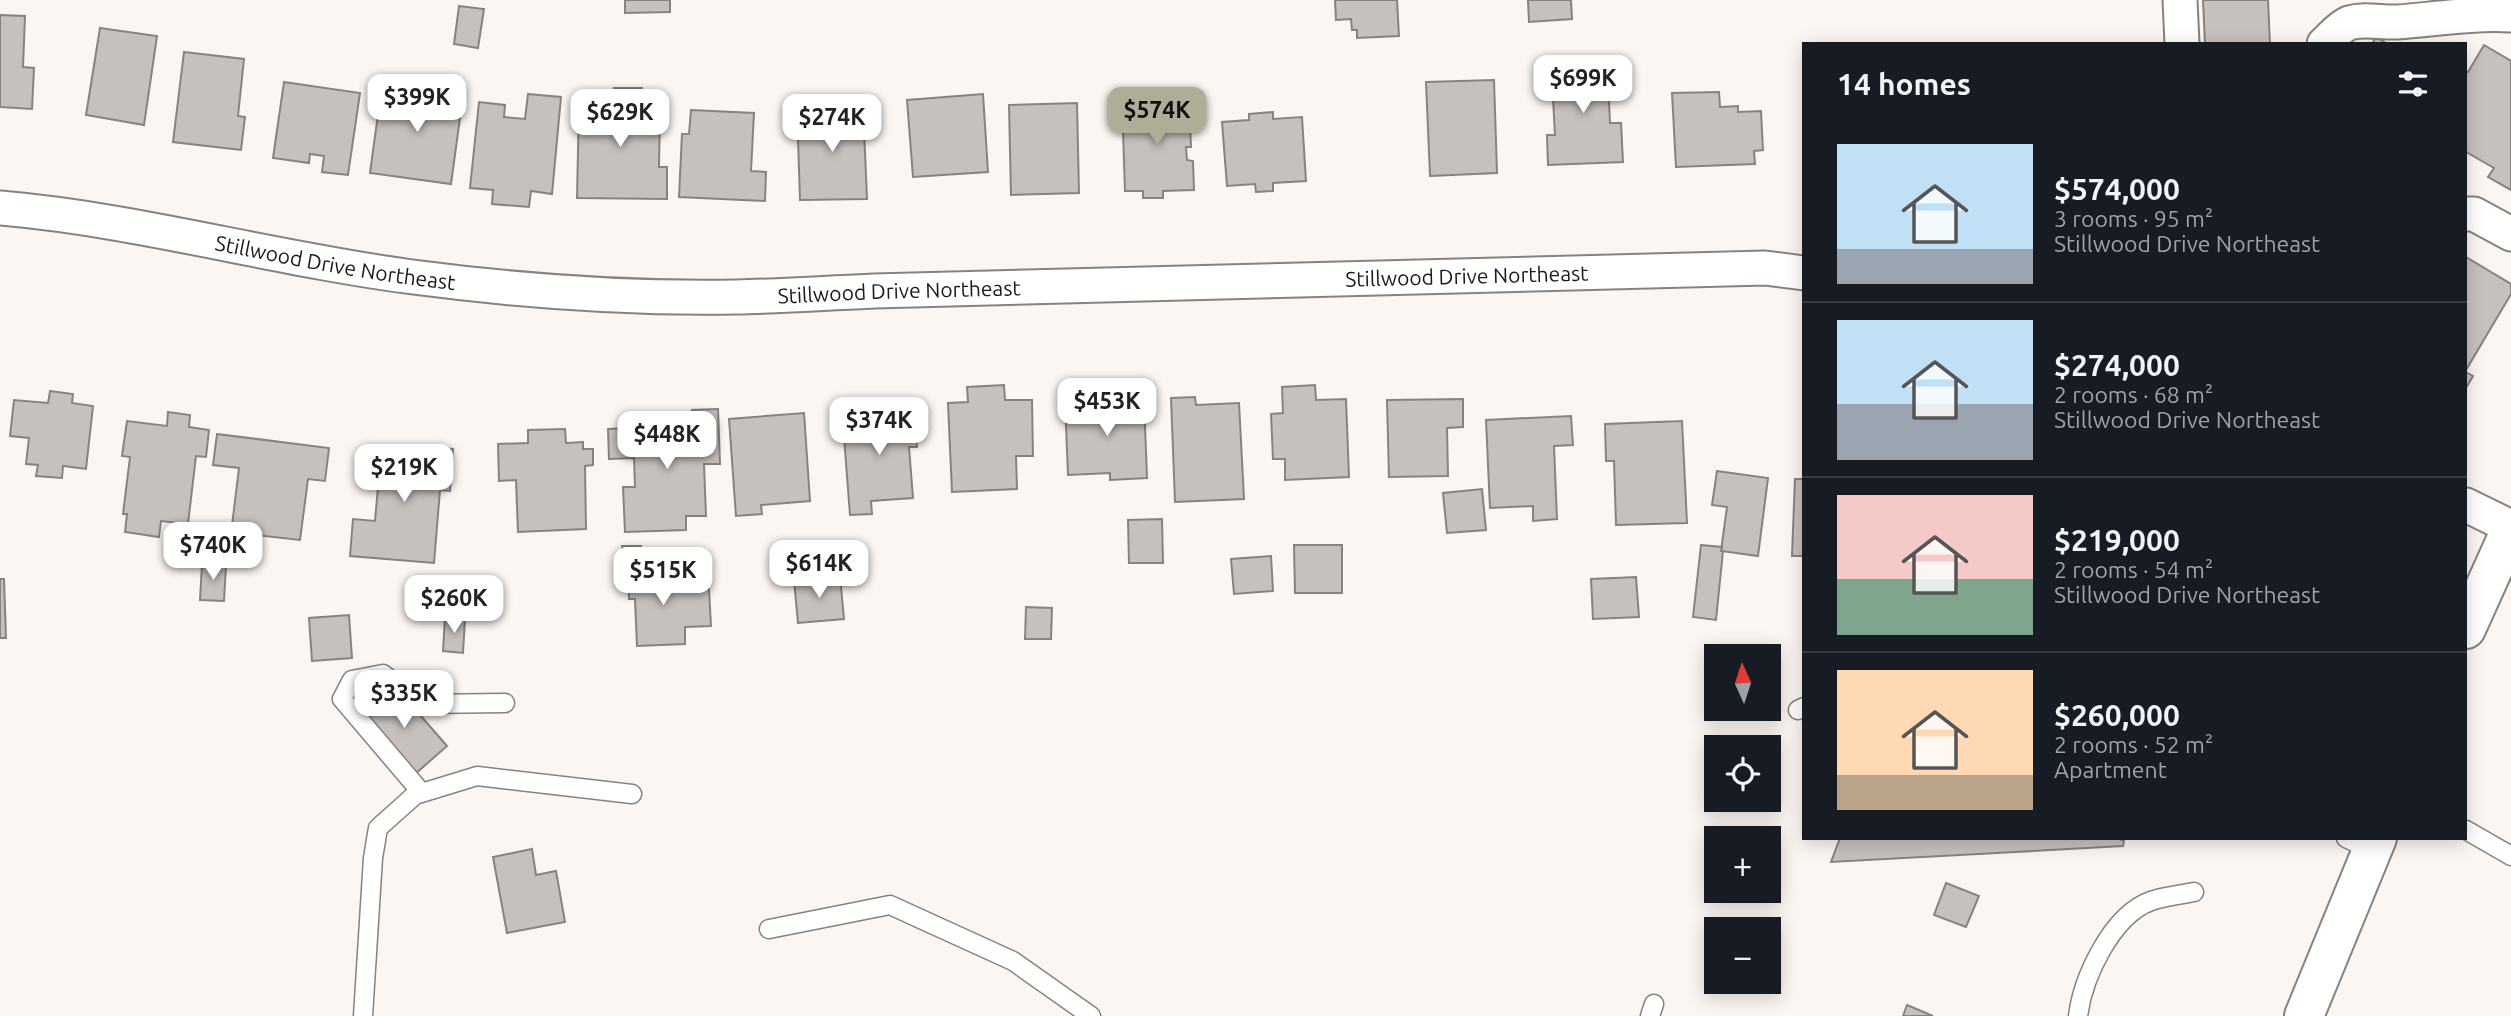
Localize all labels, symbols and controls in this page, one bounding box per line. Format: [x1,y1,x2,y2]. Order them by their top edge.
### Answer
pin: $699K [1534,55,1632,115]
text: $699K [1549,65,1617,90]
icon: filters [2394,65,2432,103]
text: 14 homes [1837,67,1971,101]
pin: $399K [368,74,466,134]
text: $399K [383,84,451,109]
pin: $574K [1108,88,1206,147]
pin: $629K [571,90,669,149]
pin: $274K [783,94,881,154]
text: $574K [1123,97,1191,122]
text: $629K [586,99,654,124]
text: $274K [798,104,866,129]
icon: home [1893,172,1977,256]
text: $574,000 [2054,172,2180,206]
text: 3 rooms · 95 m² [2054,206,2213,231]
street label: Stillwood Drive Northeast [213,230,457,294]
text: Stillwood Drive Northeast [2054,231,2320,256]
street label: Stillwood Drive Northeast [1345,261,1589,291]
street label: Stillwood Drive Northeast [777,275,1021,308]
icon: home [1893,348,1977,432]
text: $274,000 [2054,348,2180,382]
pin: $453K [1058,378,1156,438]
text: 2 rooms · 68 m² [2054,382,2213,407]
text: $453K [1073,388,1141,413]
pin: $374K [830,398,928,457]
text: $374K [845,407,913,432]
text: Stillwood Drive Northeast [2054,407,2320,432]
pin: $448K [618,412,716,471]
text: $448K [633,421,701,446]
pin: $219K [355,444,453,504]
text: $219K [370,454,438,479]
pin: $740K [164,522,262,582]
icon: home [1893,523,1977,607]
text: $219,000 [2054,523,2180,557]
text: $740K [179,532,247,557]
pin: $614K [770,540,868,600]
pin: $515K [614,548,712,607]
text: $614K [785,550,853,575]
text: $515K [629,557,697,582]
text: 2 rooms · 54 m² [2054,557,2213,582]
pin: $260K [405,576,503,635]
text: Stillwood Drive Northeast [2054,582,2320,607]
text: $260K [420,585,488,610]
north arrow [1704,644,1782,721]
map controls [1704,644,1781,994]
pin: $335K [355,670,453,730]
text: $335K [370,680,438,705]
icon: home [1893,698,1977,782]
text: $260,000 [2054,698,2180,732]
text: 2 rooms · 52 m² [2054,732,2213,757]
button: locate [1704,735,1781,812]
text: Apartment [2054,757,2167,782]
button: + [1704,826,1781,903]
button: − [1704,917,1781,994]

